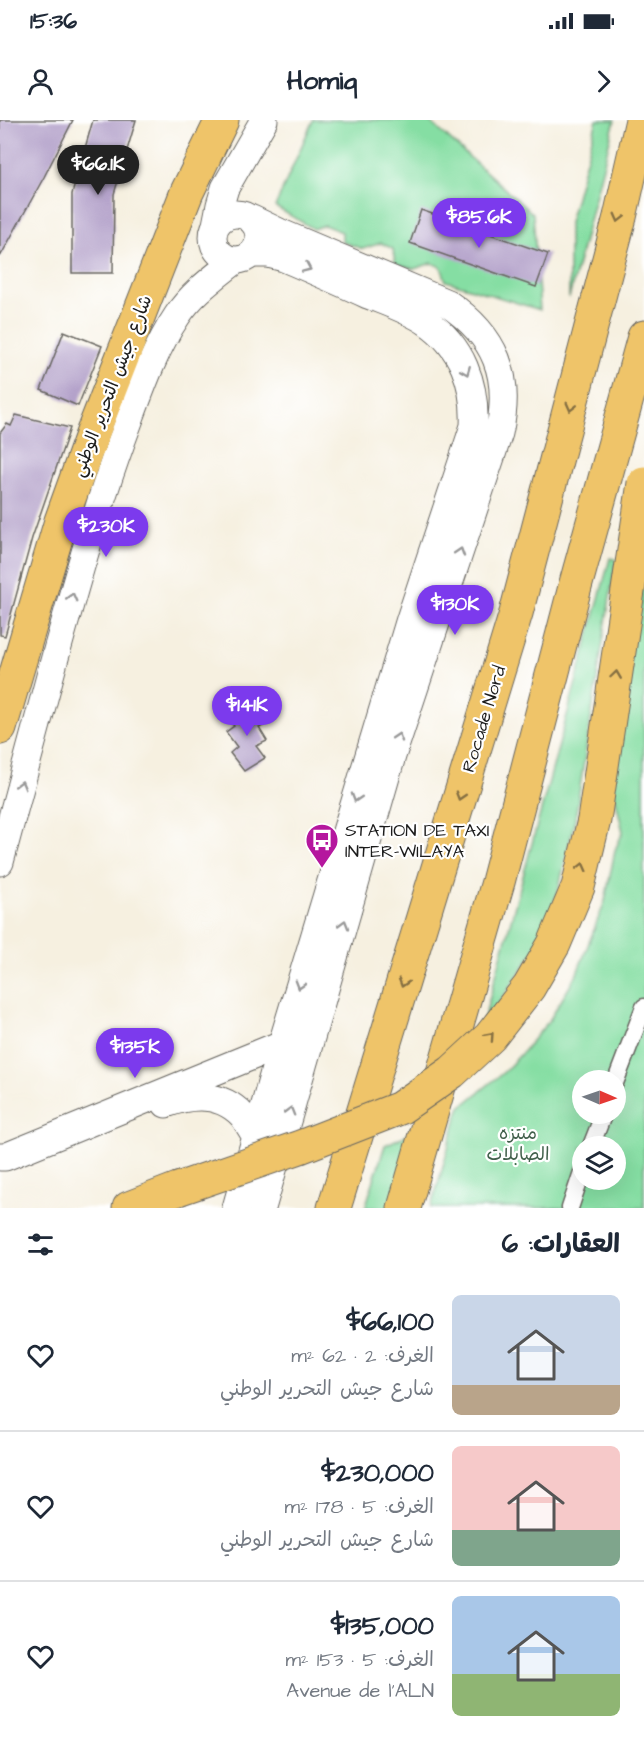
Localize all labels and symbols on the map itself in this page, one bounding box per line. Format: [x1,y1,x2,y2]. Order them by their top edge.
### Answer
pin: $66.1K [49,145,147,196]
pin: $85.6K [430,198,528,249]
one-way arrow [614,213,627,223]
one-way arrow [301,261,312,273]
street label: شارع جيش التحرير الوطني [66,292,161,481]
one-way arrow [459,365,471,376]
one-way arrow [565,402,578,412]
pin: $230K [64,507,148,558]
one-way arrow [452,547,465,558]
pin: $130K [413,585,497,636]
one-way arrow [64,592,77,602]
street label: Rocade Nord [456,663,512,775]
one-way arrow [609,670,621,679]
pin: $141K [205,686,289,737]
one-way arrow [391,732,404,743]
one-way arrow [13,780,26,790]
one-way arrow [455,790,467,801]
one-way arrow [351,792,363,803]
place label: STATION DE TAXI INTER-WILAYA [345,818,490,864]
bus stop icon: STATION DE TAXI INTER-WILAYA [304,822,340,869]
one-way arrow [575,862,588,872]
one-way arrow [337,919,349,930]
one-way arrow [398,977,410,988]
one-way arrow [294,979,307,990]
pin: $135K [93,1028,177,1079]
one-way arrow [483,1032,494,1043]
north arrow [572,1070,626,1124]
one-way arrow [283,1106,295,1117]
park label: منتزه الصابلات [487,1121,549,1167]

